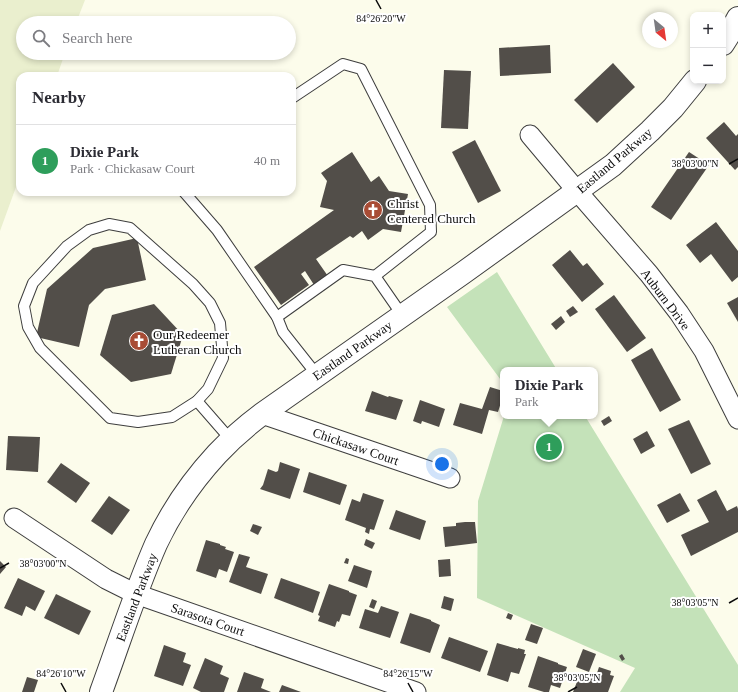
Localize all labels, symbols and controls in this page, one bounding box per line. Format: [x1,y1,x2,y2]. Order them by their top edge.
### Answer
north arrow [642,12,678,48]
map controls [690,12,726,84]
button: + [690,12,726,48]
text: 84°26'20"W [356,13,406,24]
search box [16,16,296,60]
icon: search [30,27,52,49]
text: Search here [62,30,132,46]
button: − [690,48,726,84]
text: Nearby [32,88,86,107]
street label: Eastland Parkway [574,124,655,196]
text: Dixie Park [70,144,139,160]
text: 1 [42,153,48,168]
text: 40 m [254,153,280,168]
text: 38°03'00"N [671,158,719,169]
text: Park · Chickasaw Court [70,161,195,176]
place label: Christ Centered Church [387,196,476,226]
church icon: Christ Centered Church [362,199,384,221]
street label: Auburn Drive [638,266,694,333]
street label: Eastland Parkway [310,317,395,383]
place label: Our Redeemer Lutheran Church [153,327,242,357]
church icon: Our Redeemer Lutheran Church [128,330,150,352]
popup [500,367,598,419]
text: Dixie Park [515,377,583,393]
text: Park [515,394,538,409]
street label: Chickasaw Court [311,425,401,468]
pin: 1 [536,432,562,462]
your location [432,454,452,474]
street label: Eastland Parkway [113,550,160,644]
text: 38°03'00"N [19,558,67,569]
text: 38°03'05"N [671,597,719,608]
street label: Sarasota Court [169,600,247,639]
text: 84°26'10"W [36,668,86,679]
text: 84°26'15"W [383,668,433,679]
text: 38°03'05"N [553,672,601,683]

